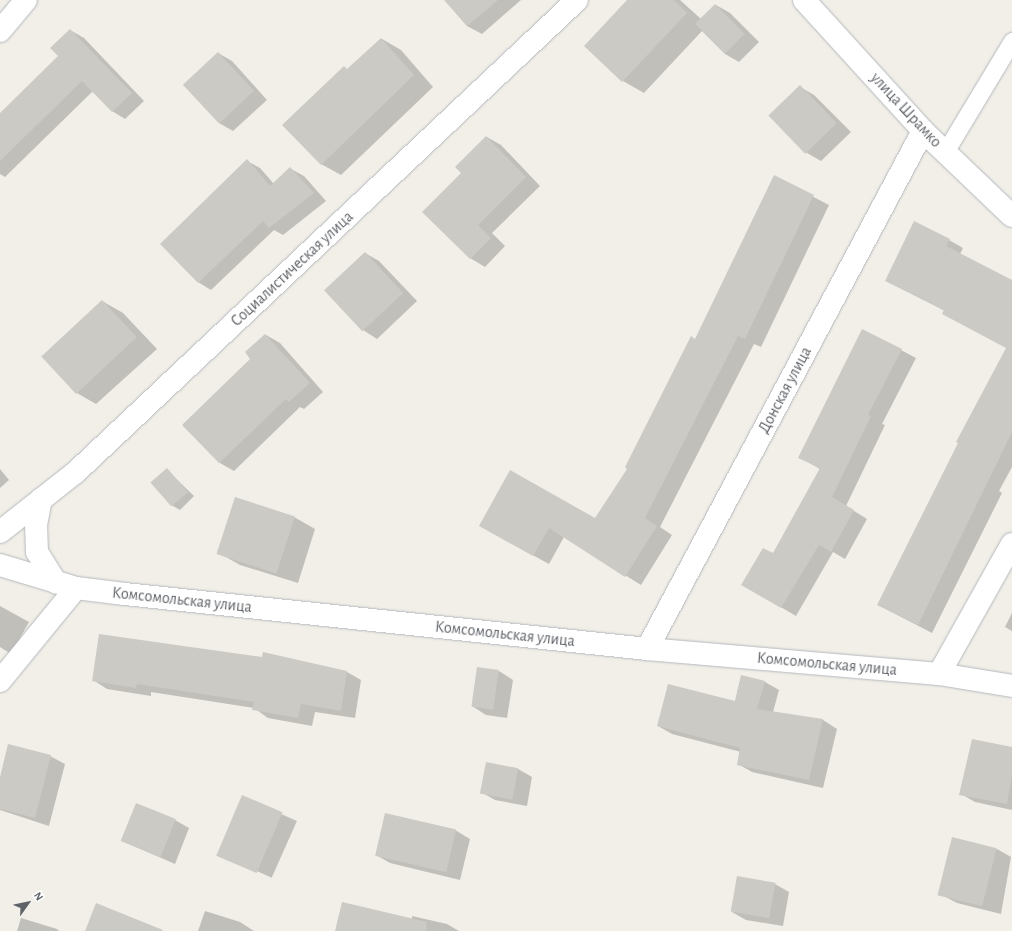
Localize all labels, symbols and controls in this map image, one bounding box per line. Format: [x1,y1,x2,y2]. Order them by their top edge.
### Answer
street label: улица Шрамко [866,69,946,151]
street label: Социалистическая улица [227,207,357,331]
street label: Донская улица [754,343,816,437]
street label: Комсомольская улица [111,583,253,617]
street label: Комсомольская улица [434,617,576,651]
street label: Комсомольская улица [756,648,898,680]
north arrow [8,883,48,923]
text: N [32,890,45,902]

